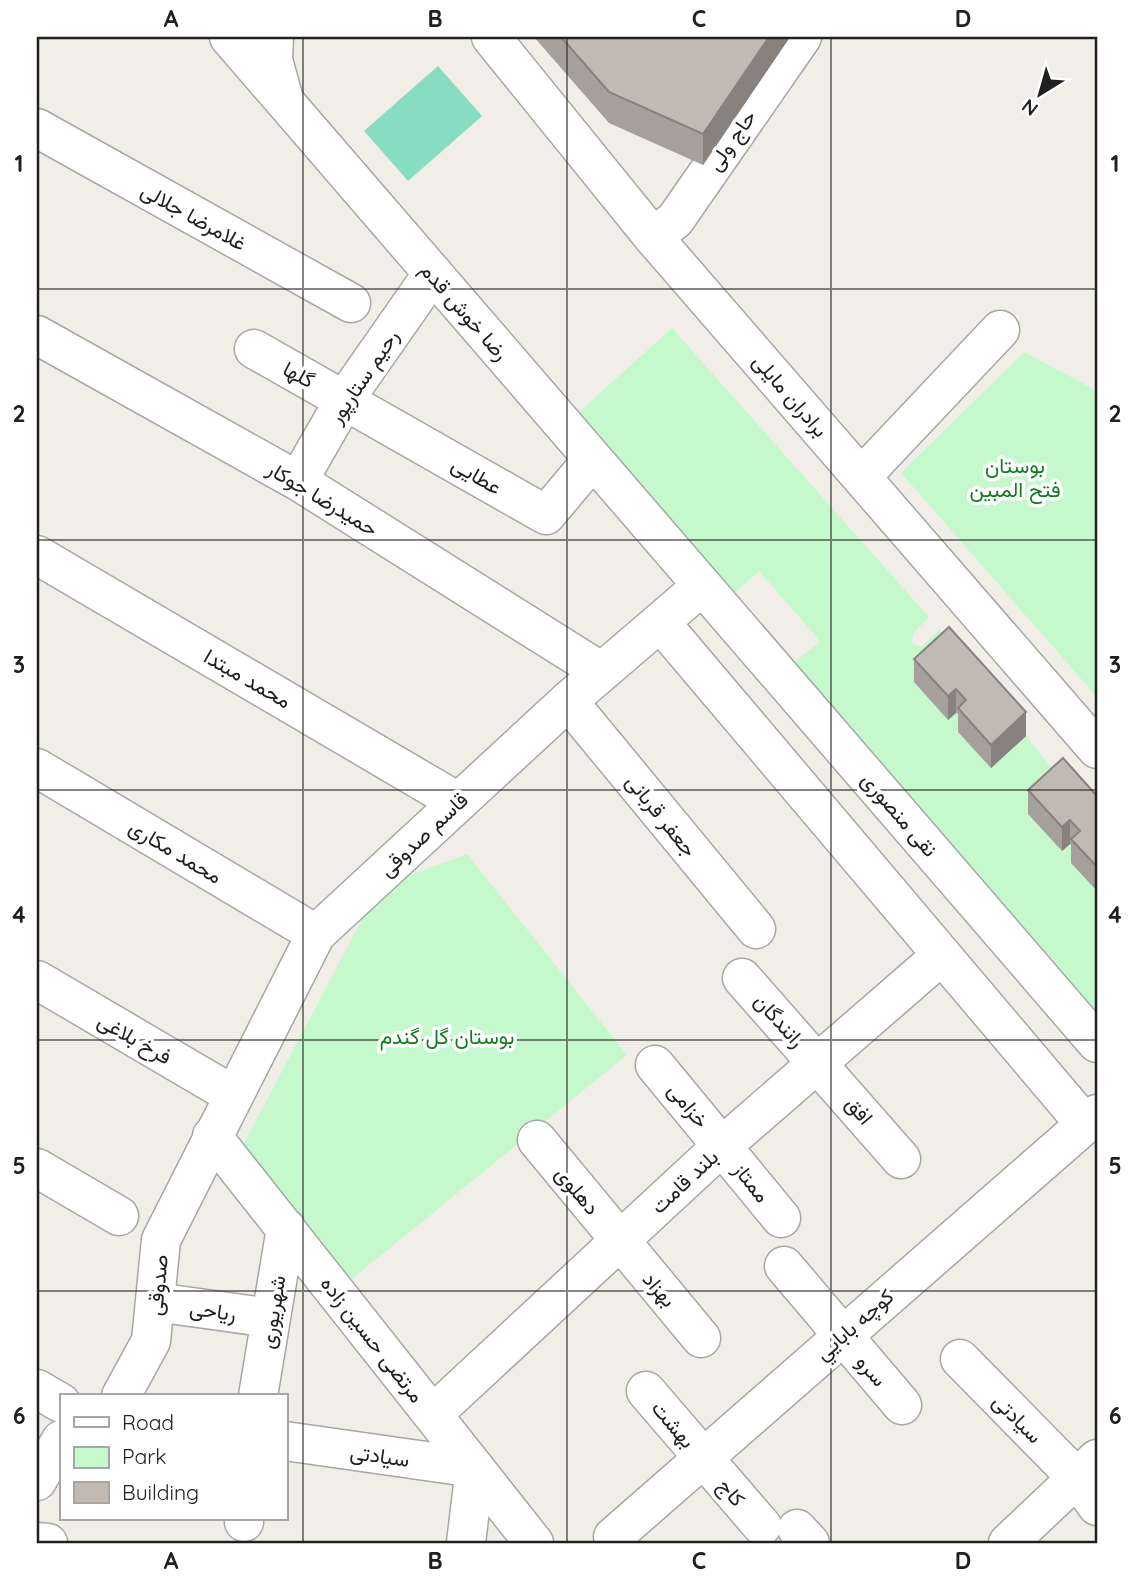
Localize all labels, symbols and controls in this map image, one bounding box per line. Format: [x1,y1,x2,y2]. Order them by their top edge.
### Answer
text: A [164,4,179,33]
text: B [427,4,443,33]
text: C [692,4,706,33]
text: D [955,4,971,33]
north arrow [1004,60,1074,130]
text: N [1017,94,1043,121]
street label: حاج ولی [701,105,763,177]
text: 1 [15,149,23,178]
text: 1 [1111,149,1119,178]
street label: غلامرضا جلالی [136,176,251,256]
street label: رضا خوش قدم [414,257,515,367]
street label: رحیم ستارپور [322,324,406,430]
street label: برادران مایلی [747,348,834,443]
street label: گلها [278,355,319,394]
text: 2 [12,399,26,428]
text: 2 [1108,399,1122,428]
street label: عطایی [447,450,507,500]
park label: بوستان فتح المبین [969,452,1061,504]
street label: حمیدرضا جوکار [262,454,383,542]
street label: محمد مبتدا [200,643,296,713]
text: 3 [13,650,25,679]
text: 3 [1109,650,1121,679]
street label: نقی منصوری [855,766,944,862]
street label: جعفر قربانی [620,768,703,862]
street label: قاسم صدوقی [373,786,474,883]
street label: محمد مکاری [124,813,227,890]
text: 4 [12,900,26,929]
text: 4 [1108,900,1122,929]
street label: رانندگان [748,988,811,1053]
street label: فرخ بلاغی [92,1007,177,1071]
park label: بوستان گل گندم [380,1023,514,1051]
street label: خزامی [662,1077,715,1134]
street label: افق [841,1091,879,1129]
street label: بلند قامت [645,1143,723,1219]
text: 5 [12,1151,26,1180]
text: 5 [1108,1151,1122,1180]
street label: ممتاز [727,1156,776,1208]
street label: دهلوی [549,1160,606,1220]
street label: صدوقی [141,1253,174,1317]
street label: بهزاد [637,1266,682,1313]
street label: مرتضی حسین زاده [315,1271,430,1408]
street label: شهریوری [253,1273,292,1351]
street label: كوچه بابايي [809,1283,902,1369]
street label: ریاحی [188,1294,238,1327]
street label: سرو [850,1349,893,1392]
street label: سیادتی [988,1388,1048,1448]
legend [60,1394,287,1520]
street label: بهشت [646,1395,701,1454]
text: 6 [13,1401,25,1430]
text: 6 [1109,1401,1121,1430]
text: Road [122,1409,174,1435]
street label: سیادتی [349,1438,411,1472]
text: Park [122,1443,166,1469]
street label: کاج [711,1473,751,1513]
text: Building [122,1479,199,1505]
text: A [164,1546,179,1575]
text: B [427,1546,443,1575]
text: C [692,1546,706,1575]
text: D [955,1546,971,1575]

